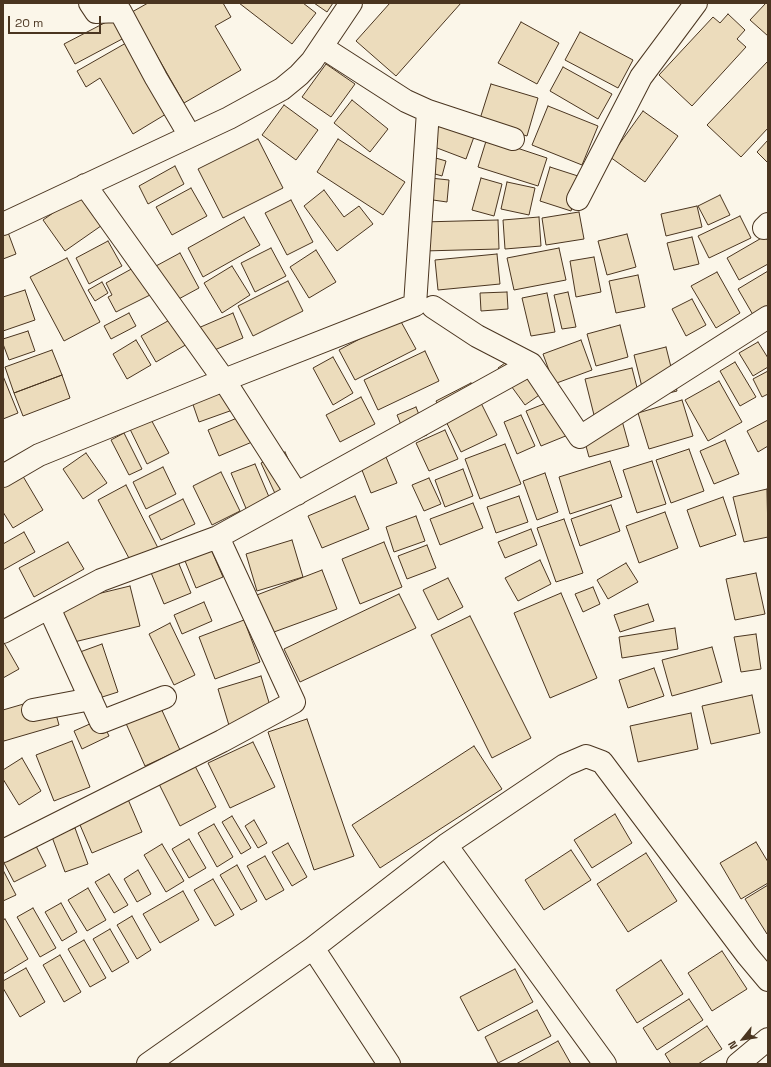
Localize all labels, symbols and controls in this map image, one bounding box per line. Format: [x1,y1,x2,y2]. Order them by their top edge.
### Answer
scale bar [10,8,103,34]
text: 20 m [15,15,43,31]
north arrow [723,1019,763,1059]
text: N [725,1038,741,1052]

